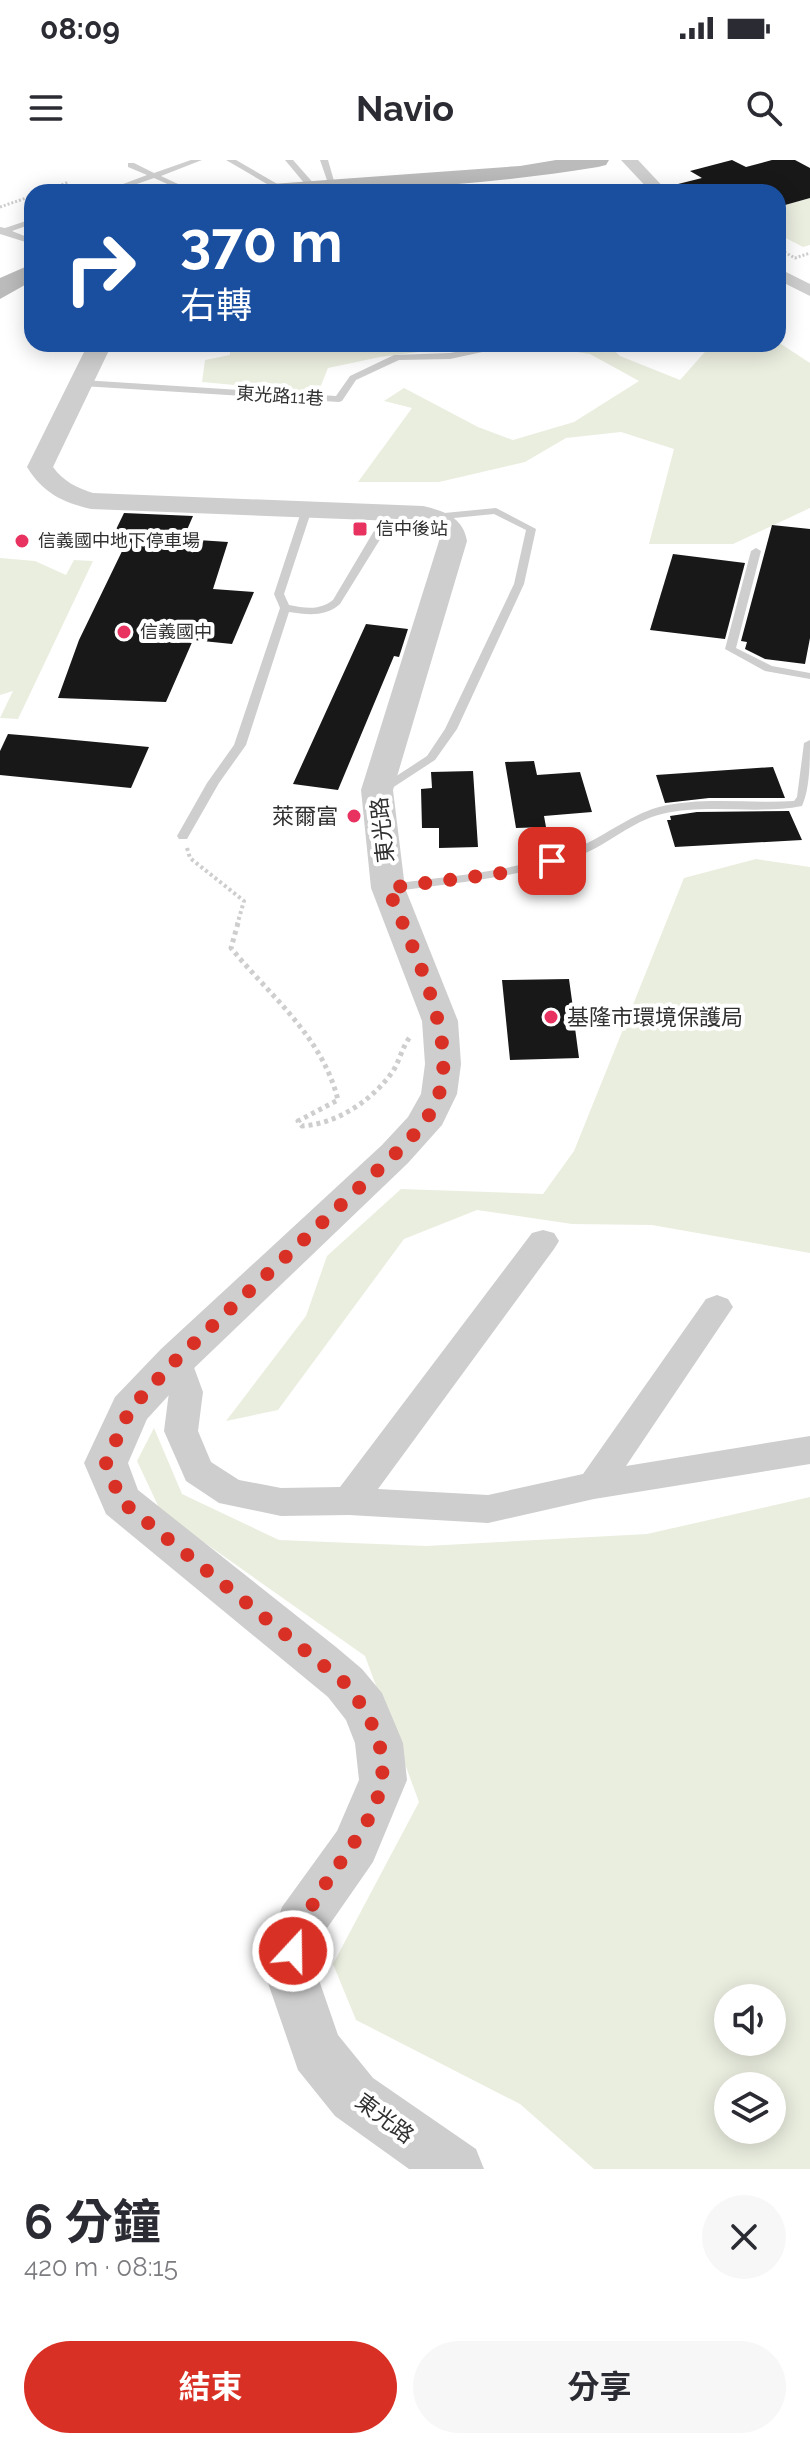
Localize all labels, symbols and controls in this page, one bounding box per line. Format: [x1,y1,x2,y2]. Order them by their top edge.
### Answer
text: 08:09 [40,11,120,46]
icon: menu [24,86,68,130]
icon: search [742,86,786,130]
text: Navio [356,87,454,129]
text: 370 m [180,209,343,275]
icon: right [48,216,152,320]
text: 右轉 [180,284,252,326]
street label: 東光路11巷 [236,382,324,409]
place label: 信中後站 [376,518,448,539]
marker: 信中後站 [351,520,369,538]
place label: 信義國中地下停車場 [38,530,200,551]
marker: 信義國中地下停車場 [13,532,31,550]
place label: 信義國中 [140,621,212,642]
marker: 信義國中 [115,623,133,641]
street label: 東光路 [366,796,398,864]
place label: 萊爾富 [272,803,338,829]
marker: 萊爾富 [345,807,363,825]
pin [518,827,586,895]
icon: arrive [530,839,574,883]
place label: 基隆市環境保護局 [567,1004,743,1030]
marker: 基隆市環境保護局 [542,1008,560,1026]
position arrow [251,1909,335,1993]
map controls [714,1984,786,2144]
button: sound [714,1984,786,2056]
button: layers [714,2072,786,2144]
street label: 東光路 [351,2088,419,2148]
text: 6 分鐘 [24,2194,161,2250]
button: close [702,2195,786,2279]
text: 420 m · 08:15 [24,2252,178,2282]
button: 結束 [24,2341,397,2433]
button: 分享 [413,2341,786,2433]

